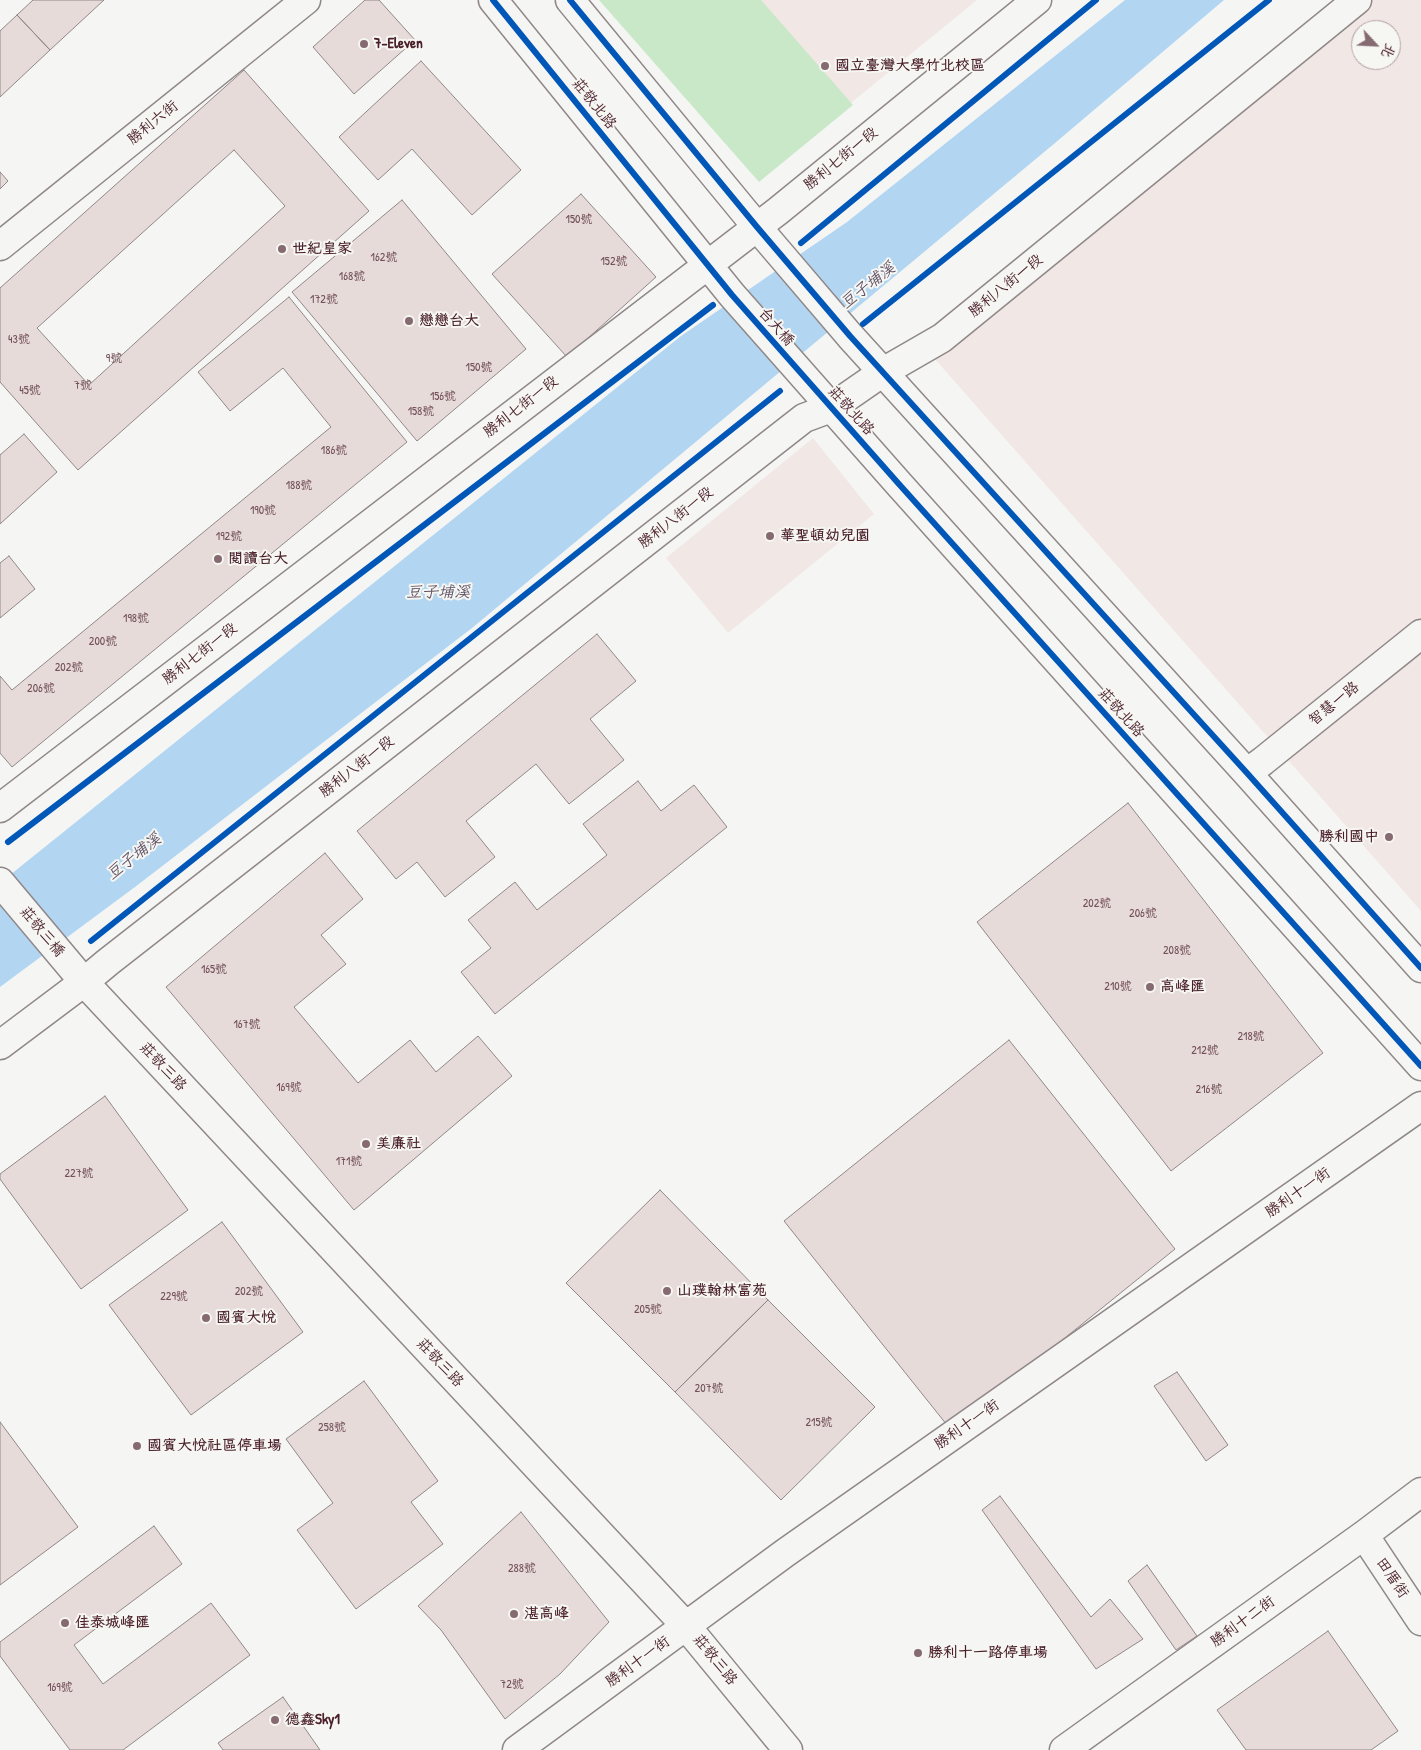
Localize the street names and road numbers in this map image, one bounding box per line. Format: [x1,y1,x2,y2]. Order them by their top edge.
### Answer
street label: 莊敬北路 [568,75,620,133]
street label: 勝利六街 [124,97,182,149]
street label: 勝利七街一段 [800,124,882,194]
street label: 勝利八街一段 [965,251,1047,321]
street label: 台大橋 [754,304,798,350]
street label: 勝利七街一段 [480,372,562,442]
street label: 莊敬北路 [824,383,878,439]
street label: 勝利八街一段 [635,483,717,553]
street label: 勝利七街一段 [159,619,241,689]
street label: 智慧一路 [1305,678,1363,730]
street label: 莊敬北路 [1094,685,1148,741]
street label: 勝利八街一段 [316,732,398,802]
street label: 莊敬三橋 [16,903,68,961]
street label: 莊敬三路 [136,1039,190,1095]
street label: 勝利十一街 [1262,1164,1334,1222]
street label: 莊敬三路 [413,1335,467,1391]
street label: 勝利十一街 [931,1396,1003,1454]
street label: 田厝街 [1372,1554,1412,1602]
street label: 勝利十二街 [1207,1593,1279,1651]
street label: 莊敬三路 [689,1631,741,1689]
street label: 勝利十一街 [602,1633,674,1691]

